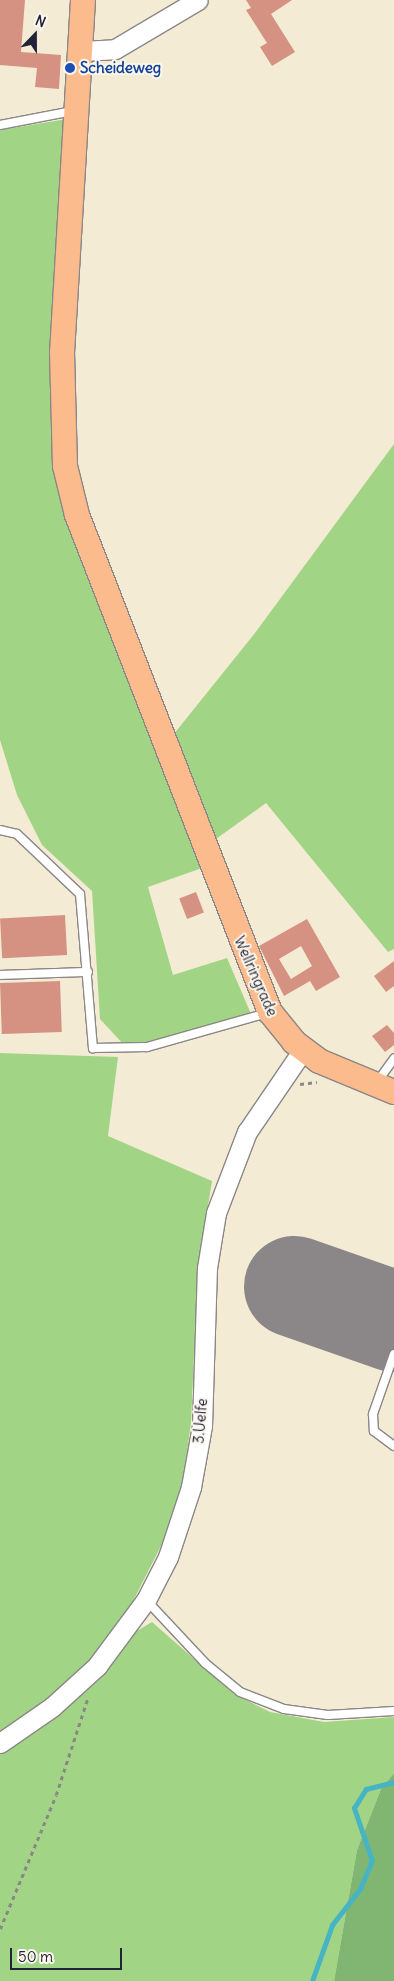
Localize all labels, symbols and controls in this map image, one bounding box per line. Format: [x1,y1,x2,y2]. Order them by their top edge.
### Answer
north arrow [10,10,60,60]
text: N [33,11,48,31]
place label: Scheideweg [80,59,161,77]
marker: Scheideweg [64,62,76,74]
street label: Wellringrade [230,933,282,1019]
street label: 3.Uelfe [189,1397,211,1445]
scale bar [12,1938,125,1970]
text: 50 m [18,1947,53,1966]

